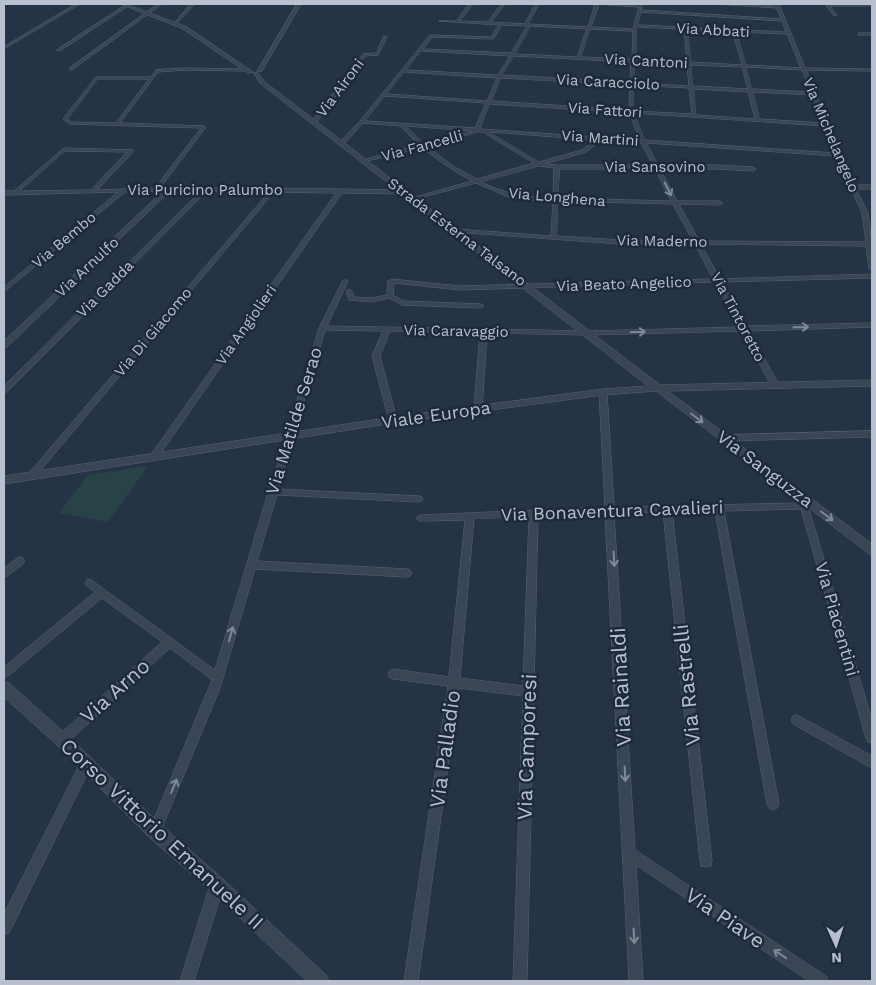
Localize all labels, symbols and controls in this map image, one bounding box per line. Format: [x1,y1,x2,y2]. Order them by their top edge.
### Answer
street label: Via Abbati [676,19,750,41]
street label: Via Cantoni [604,50,688,72]
street label: Via Aironi [312,55,368,121]
street label: Via Caracciolo [556,70,660,94]
street label: Via Michelangelo [799,75,863,195]
street label: Via Fattori [567,98,643,122]
street label: Via Martini [561,126,639,150]
street label: Via Fancelli [379,127,465,165]
street label: Via Sansovino [604,158,706,176]
street label: Strada Esterna Talsano [384,174,530,290]
street label: Via Puricino Palumbo [127,181,283,199]
one-way arrow [663,181,673,196]
street label: Via Longhena [508,184,607,210]
street label: Via Bembo [28,208,100,272]
street label: Via Maderno [617,231,707,251]
street label: Via Arnulfo [52,233,122,301]
street label: Via Gadda [73,256,138,321]
street label: Via Tintoretto [707,269,769,365]
street label: Via Beato Angelico [556,273,692,295]
street label: Via Angiolieri [212,281,280,369]
street label: Via Di Giacomo [110,284,196,380]
street label: Via Caravaggio [403,321,509,341]
one-way arrow [792,322,808,331]
one-way arrow [630,327,646,336]
street label: Via Matilde Serao [261,345,326,497]
street label: Viale Europa [380,396,492,433]
one-way arrow [690,412,703,423]
street label: Via Sanguzza [713,426,818,512]
street label: Via Bonaventura Cavalieri [500,496,724,525]
one-way arrow [819,511,833,521]
one-way arrow [609,551,618,567]
street label: Via Piacentini [811,559,864,679]
street label: Via Rastrelli [668,623,705,747]
one-way arrow [226,626,236,642]
street label: Via Rainaldi [605,627,636,747]
street label: Via Arno [75,653,155,728]
street label: Via Camporesi [511,673,542,821]
street label: Via Palladio [424,688,465,809]
street label: Corso Vittorio Emanuele II [56,733,269,934]
one-way arrow [621,765,630,781]
one-way arrow [170,779,179,794]
street label: Via Piave [681,882,770,953]
north arrow [811,920,861,970]
one-way arrow [629,928,638,944]
one-way arrow [773,949,787,959]
text: N [831,950,842,966]

